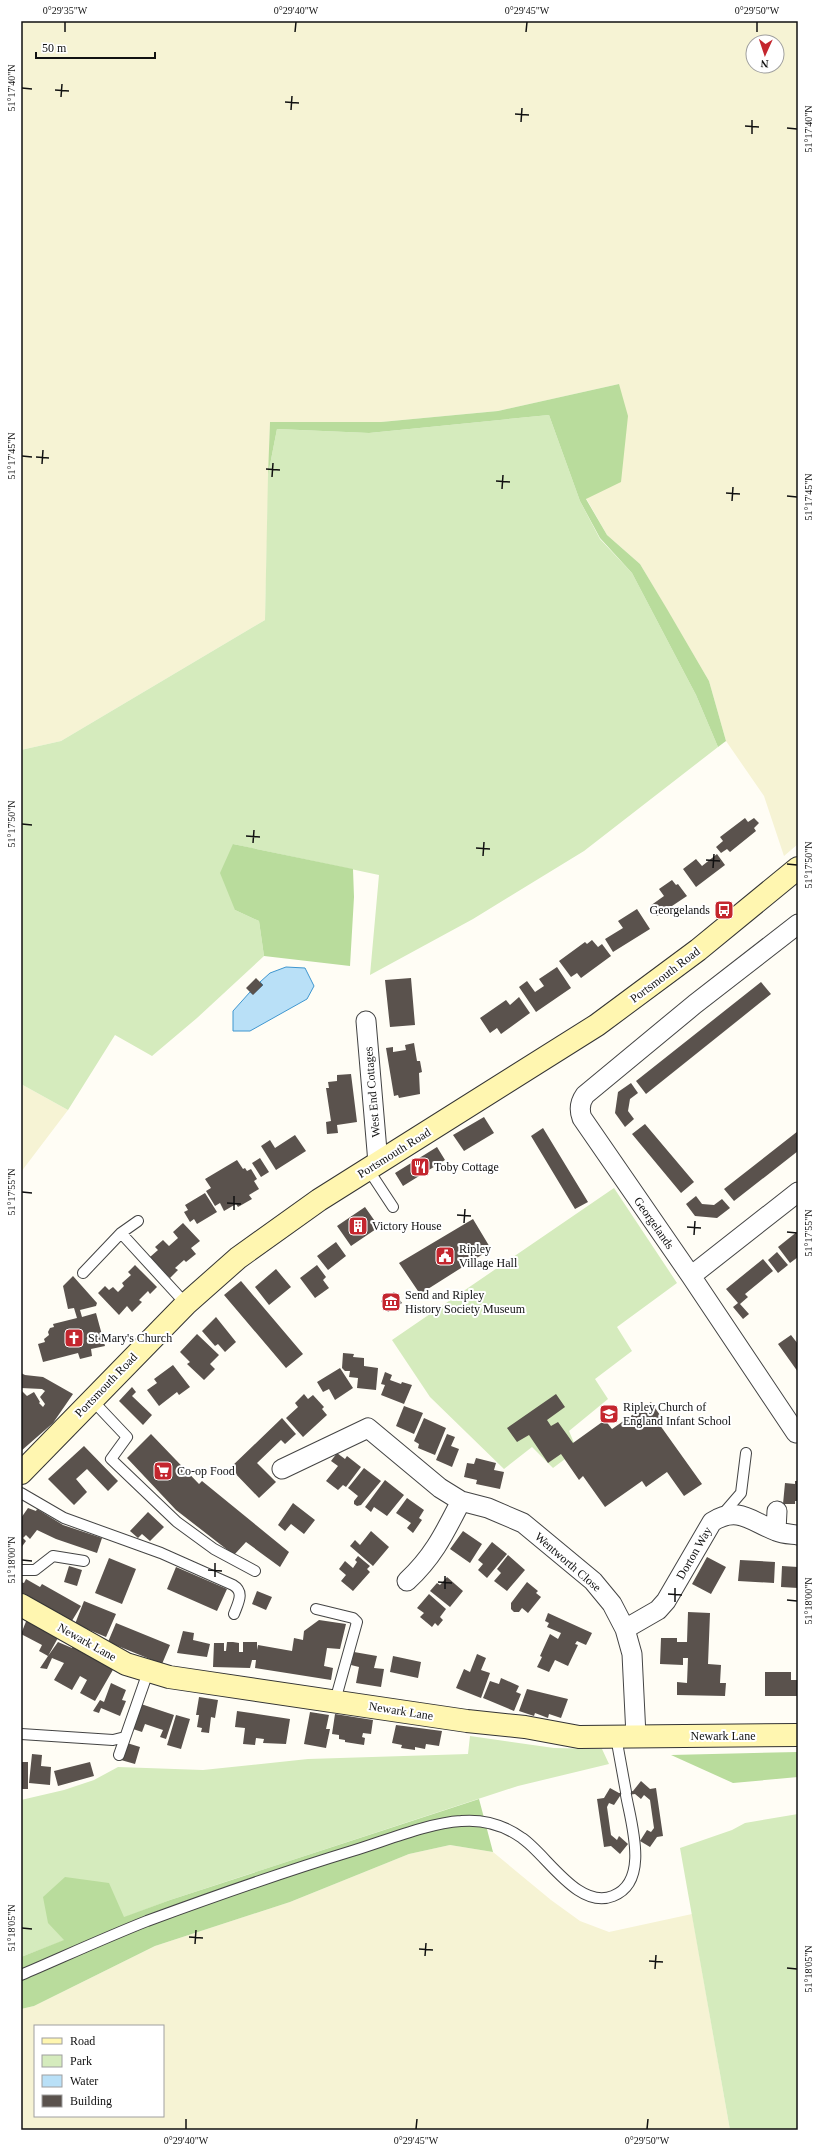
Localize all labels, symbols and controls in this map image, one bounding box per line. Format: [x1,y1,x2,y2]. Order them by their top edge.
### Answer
text: 0°29'35"W [43,5,88,16]
text: 0°29'40"W [274,5,319,16]
text: 0°29'45"W [505,5,550,16]
text: 0°29'50"W [735,5,780,16]
scale bar [36,34,155,60]
north arrow [745,34,785,74]
text: 50 m [42,41,67,55]
text: N [760,58,769,70]
text: 51°17'40"N [6,64,17,112]
text: 51°17'40"N [803,105,814,153]
text: 51°17'45"N [6,432,17,480]
text: 51°17'45"N [803,473,814,521]
text: 51°17'50"N [6,800,17,848]
text: 51°17'50"N [803,841,814,889]
bus stop icon: Georgelands [713,899,735,921]
place label: Georgelands [650,903,710,917]
street label: Portsmouth Road [627,944,703,1006]
street label: West End Cottages [361,1046,383,1138]
street label: Portsmouth Road [355,1125,433,1181]
restaurant icon: Toby Cottage [409,1156,431,1178]
place label: Toby Cottage [434,1160,499,1174]
text: 51°17'55"N [6,1168,17,1216]
street label: Georgelands [631,1194,677,1252]
text: 51°17'55"N [803,1209,814,1257]
building icon: Victory House [347,1215,369,1237]
place label: Victory House [372,1219,442,1233]
place label: Ripley Village Hall [459,1242,518,1270]
public building icon: Ripley Village Hall [434,1245,456,1267]
place label: Send and Ripley History Society Museum [405,1288,526,1316]
museum icon: Send and Ripley History Society Museum [380,1291,402,1313]
church icon: St Mary's Church [63,1327,85,1349]
place label: St Mary's Church [88,1331,172,1345]
street label: Portsmouth Road [72,1350,140,1420]
place label: Ripley Church of England Infant School [623,1400,732,1428]
school or university icon: Ripley Church of England Infant School [598,1403,620,1425]
supermarket icon: Co-op Food [152,1460,174,1482]
place label: Co-op Food [177,1464,235,1478]
street label: Dorton Way [673,1524,715,1582]
street label: Wentworth Close [532,1529,604,1595]
text: 51°18'00"N [6,1536,17,1584]
text: 51°18'00"N [803,1577,814,1625]
street label: Newark Lane [55,1620,119,1664]
street label: Newark Lane [368,1699,434,1723]
street label: Newark Lane [691,1729,755,1743]
text: 51°18'05"N [6,1904,17,1952]
text: 51°18'05"N [803,1945,814,1993]
legend [34,2025,164,2117]
text: Road [70,2034,95,2048]
text: Park [70,2054,92,2068]
text: Water [70,2074,98,2088]
text: Building [70,2094,112,2108]
text: 0°29'40"W [164,2135,209,2146]
text: 0°29'45"W [394,2135,439,2146]
text: 0°29'50"W [625,2135,670,2146]

